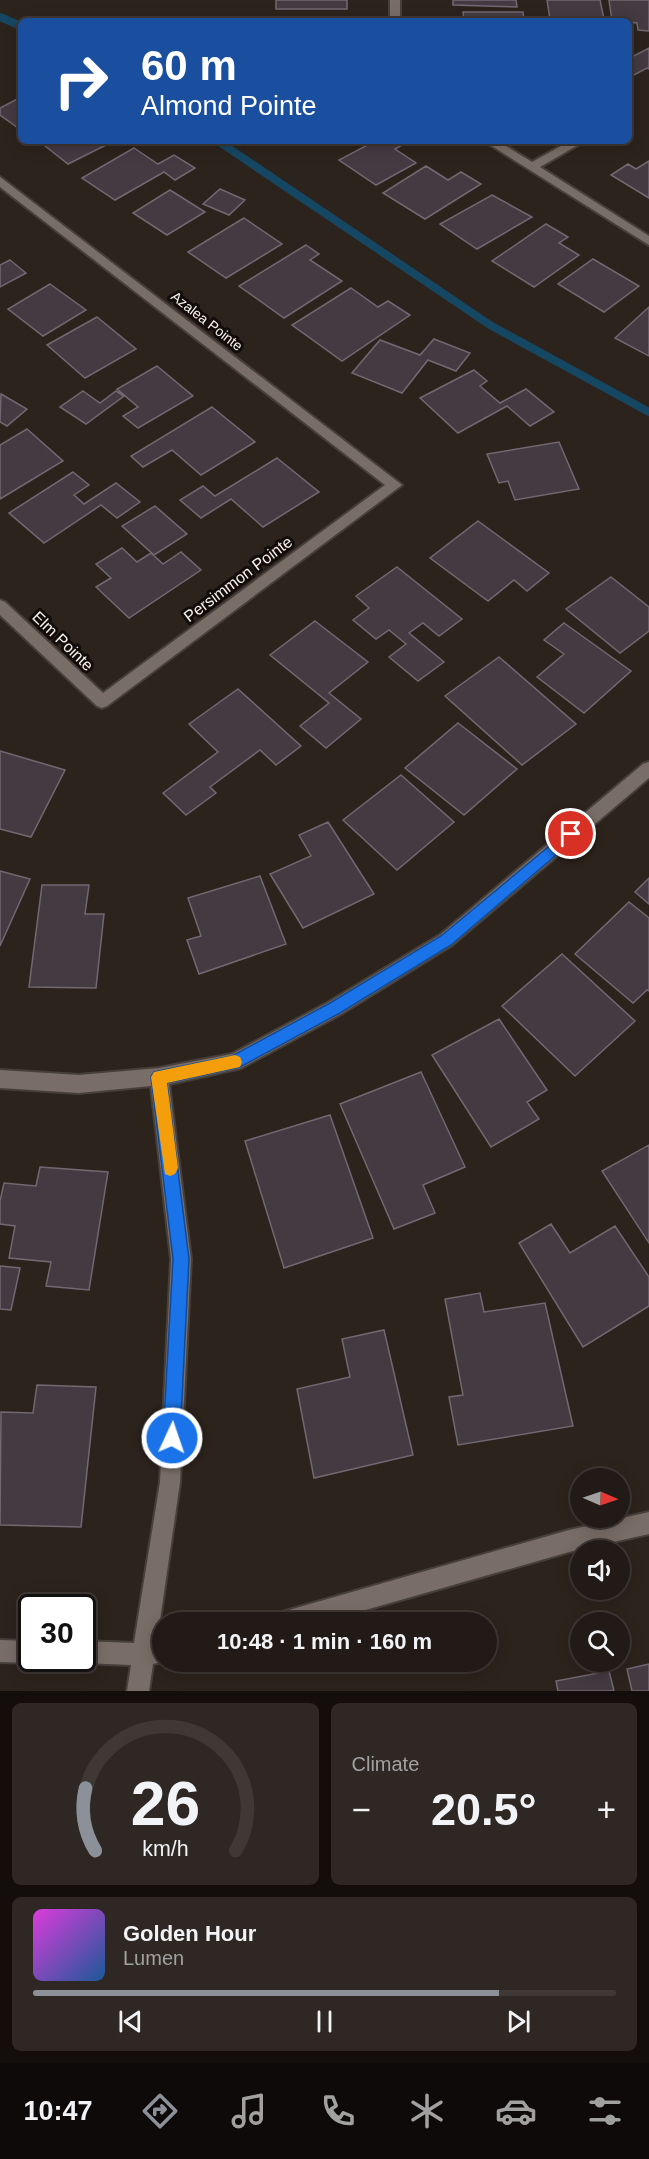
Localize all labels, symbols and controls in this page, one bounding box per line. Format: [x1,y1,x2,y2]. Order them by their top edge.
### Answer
icon: right [42,42,120,120]
text: 60 m [141,42,237,89]
text: Almond Pointe [141,91,317,121]
street label: Azalea Pointe [168,288,246,354]
street label: Persimmon Pointe [181,533,295,625]
street label: Elm Pointe [29,608,97,674]
pin [545,808,596,859]
icon: arrive [554,817,587,850]
position arrow [140,1406,204,1470]
north arrow [570,1468,630,1528]
map controls [570,1468,630,1672]
button: sound [570,1540,630,1600]
speed limit sign: 30 [18,1594,96,1672]
button: search [570,1612,630,1672]
text: 10:48 · 1 min · 160 m [217,1629,432,1654]
text: Climate [352,1753,419,1775]
text: 26 [131,1769,200,1838]
text: 20.5° [431,1784,537,1835]
text: − [352,1791,371,1828]
text: + [597,1791,616,1828]
text: km/h [142,1837,188,1861]
text: Golden Hour [123,1921,256,1946]
text: Lumen [123,1947,184,1969]
icon: previous [114,2005,147,2038]
icon: pause [308,2005,341,2038]
icon: next [502,2005,535,2038]
icon: directions [139,2090,181,2132]
icon: music [228,2090,270,2132]
icon: phone [317,2090,359,2132]
icon: climate [406,2090,448,2132]
icon: car [495,2090,537,2132]
icon: filters [584,2090,626,2132]
text: 10:47 [23,2096,92,2126]

